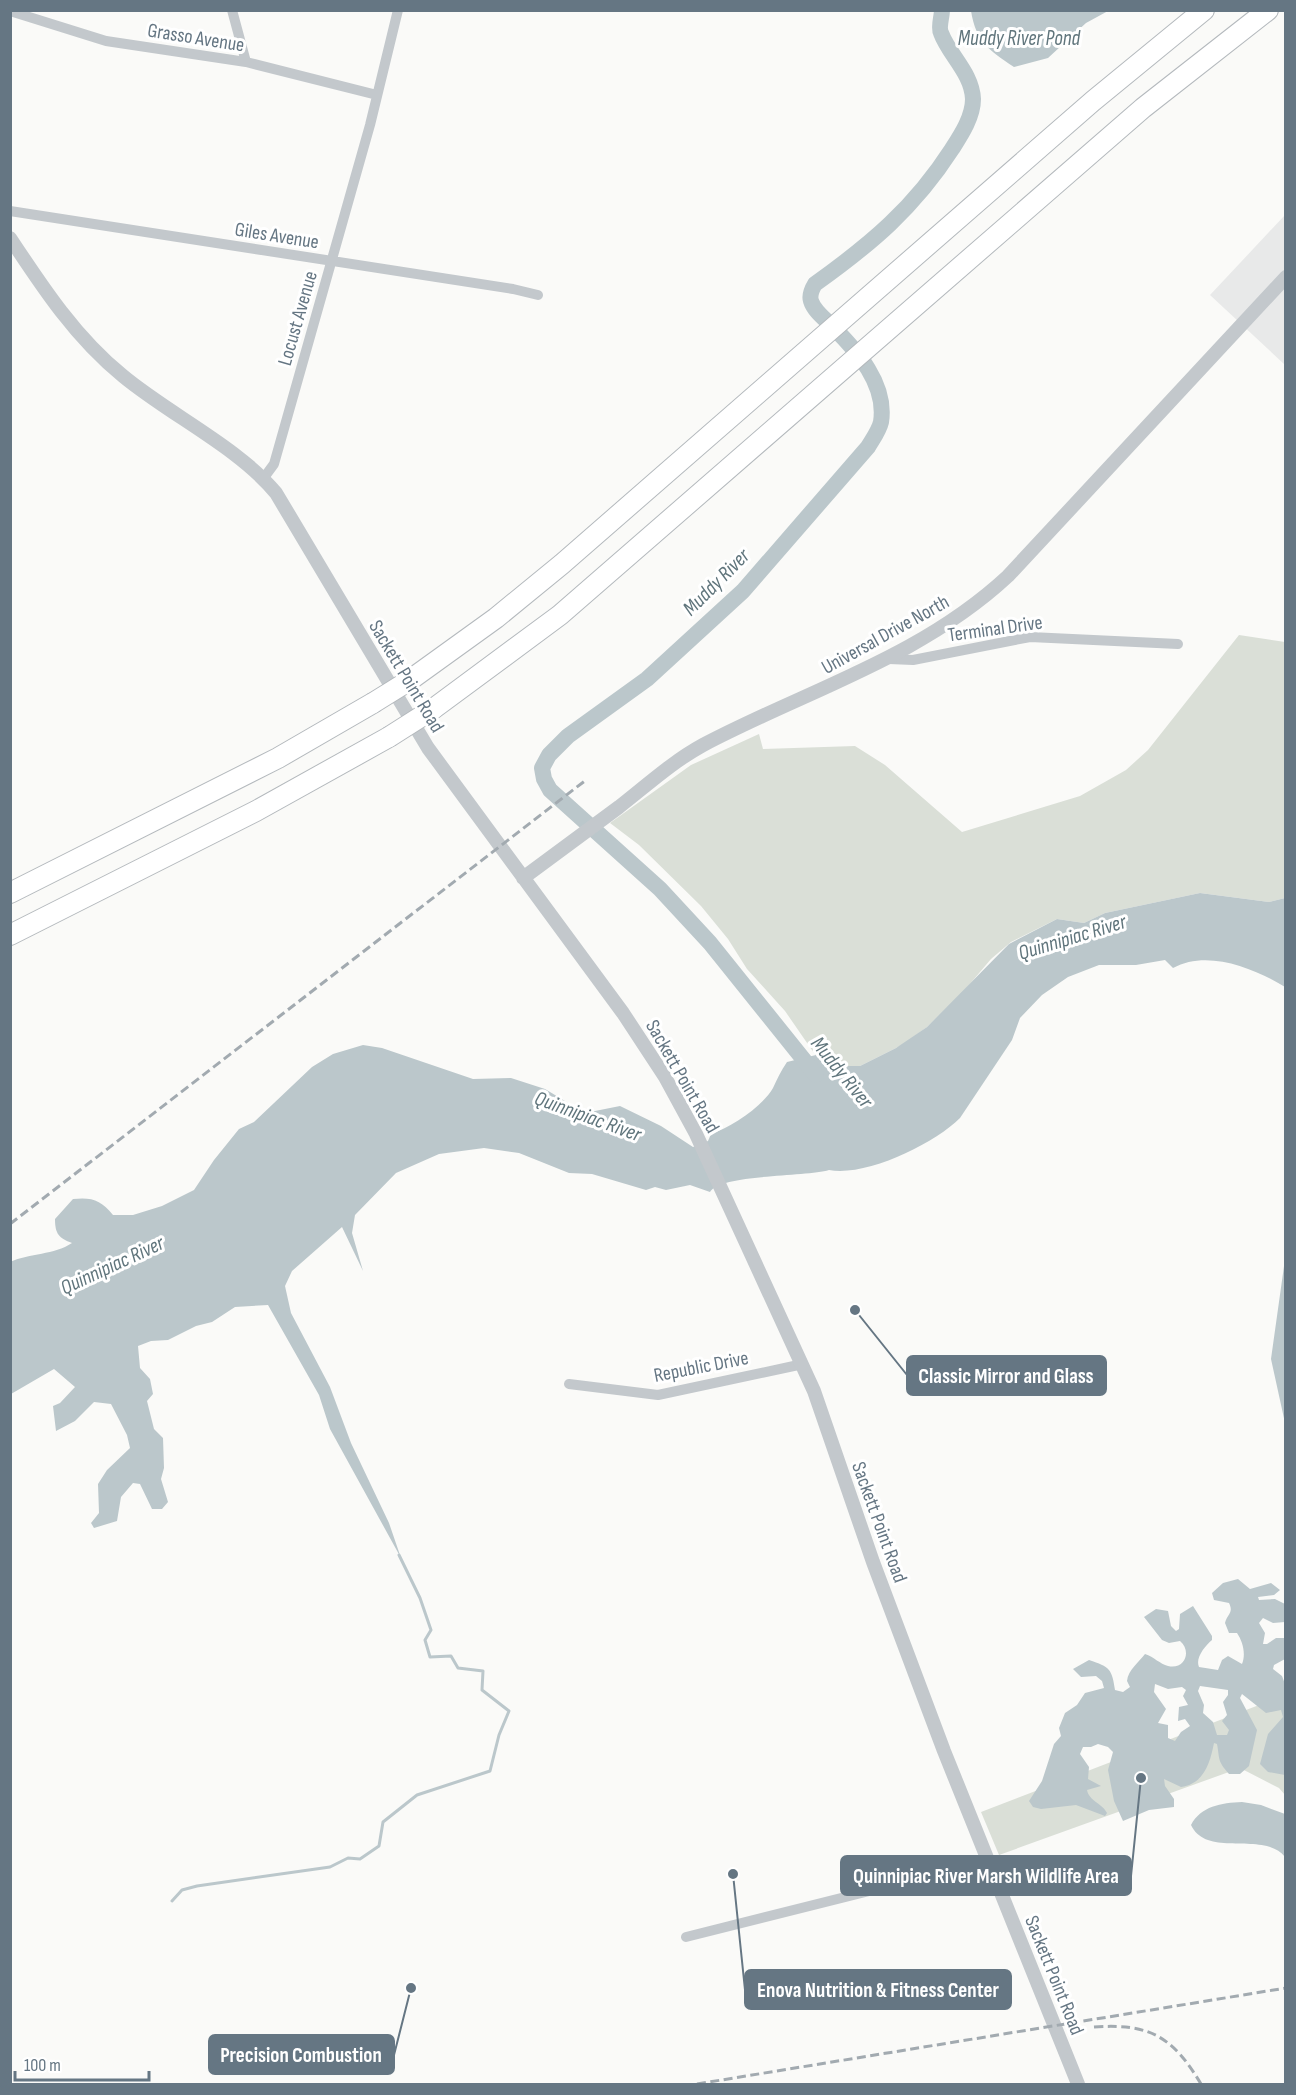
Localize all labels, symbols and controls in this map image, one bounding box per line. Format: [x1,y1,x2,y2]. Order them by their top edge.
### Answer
street label: Grasso Avenue [146,18,246,57]
water label: Muddy River Pond [958,26,1082,51]
street label: Giles Avenue [233,218,321,254]
street label: Locust Avenue [273,268,323,368]
water label: Muddy River [678,543,756,621]
street label: Universal Drive North [817,590,953,680]
street label: Terminal Drive [946,610,1044,648]
street label: Sackett Point Road [363,616,449,737]
water label: Quinnipiac River [1015,909,1130,966]
street label: Sackett Point Road [640,1016,724,1137]
water label: Muddy River [805,1032,879,1114]
water label: Quinnipiac River [531,1086,646,1148]
water label: Quinnipiac River [56,1230,169,1300]
street label: Republic Drive [652,1346,751,1388]
callout: Classic Mirror and Glass [907,1356,1106,1395]
text: Classic Mirror and Glass [918,1364,1094,1389]
street label: Sackett Point Road [846,1459,912,1586]
callout: Quinnipiac River Marsh Wildlife Area [841,1856,1131,1895]
text: Quinnipiac River Marsh Wildlife Area [853,1864,1119,1889]
street label: Sackett Point Road [1019,1912,1089,2039]
callout: Enova Nutrition & Fitness Center [745,1970,1011,2009]
text: Enova Nutrition & Fitness Center [757,1978,1000,2003]
callout: Precision Combustion [209,2035,394,2074]
text: Precision Combustion [220,2043,382,2068]
scale bar [15,2044,148,2082]
text: 100 m [24,2055,61,2076]

